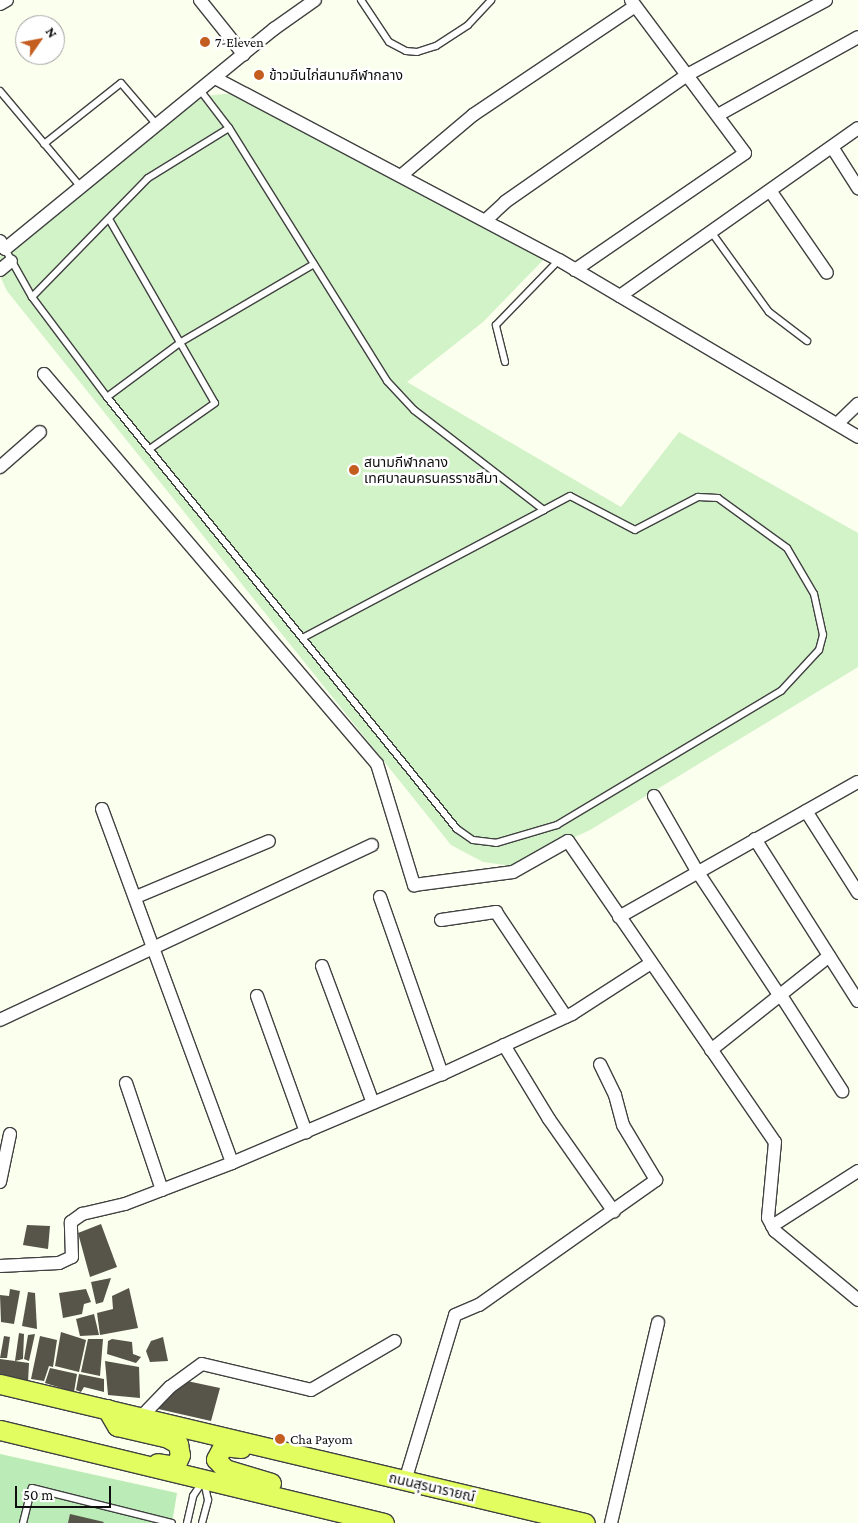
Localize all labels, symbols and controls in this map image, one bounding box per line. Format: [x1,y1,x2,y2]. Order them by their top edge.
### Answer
north arrow [15,15,65,65]
text: N [42,24,61,41]
place label: 7-Eleven [215,34,264,50]
marker: 7-Eleven [199,36,211,48]
place label: ข้าวมันไก่สนามกีฬากลาง [269,67,403,83]
marker: ข้าวมันไก่สนามกีฬากลาง [253,69,265,81]
place label: สนามกีฬากลาง เทศบาลนครนครราชสีมา [364,454,498,487]
marker: สนามกีฬากลาง เทศบาลนครนครราชสีมา [348,464,360,476]
place label: Cha Payom [290,1431,353,1447]
marker: Cha Payom [274,1433,286,1445]
street label: ถนนสุรนารายณ์ [387,1469,477,1505]
scale bar [18,1476,114,1508]
text: 50 m [23,1487,53,1503]

